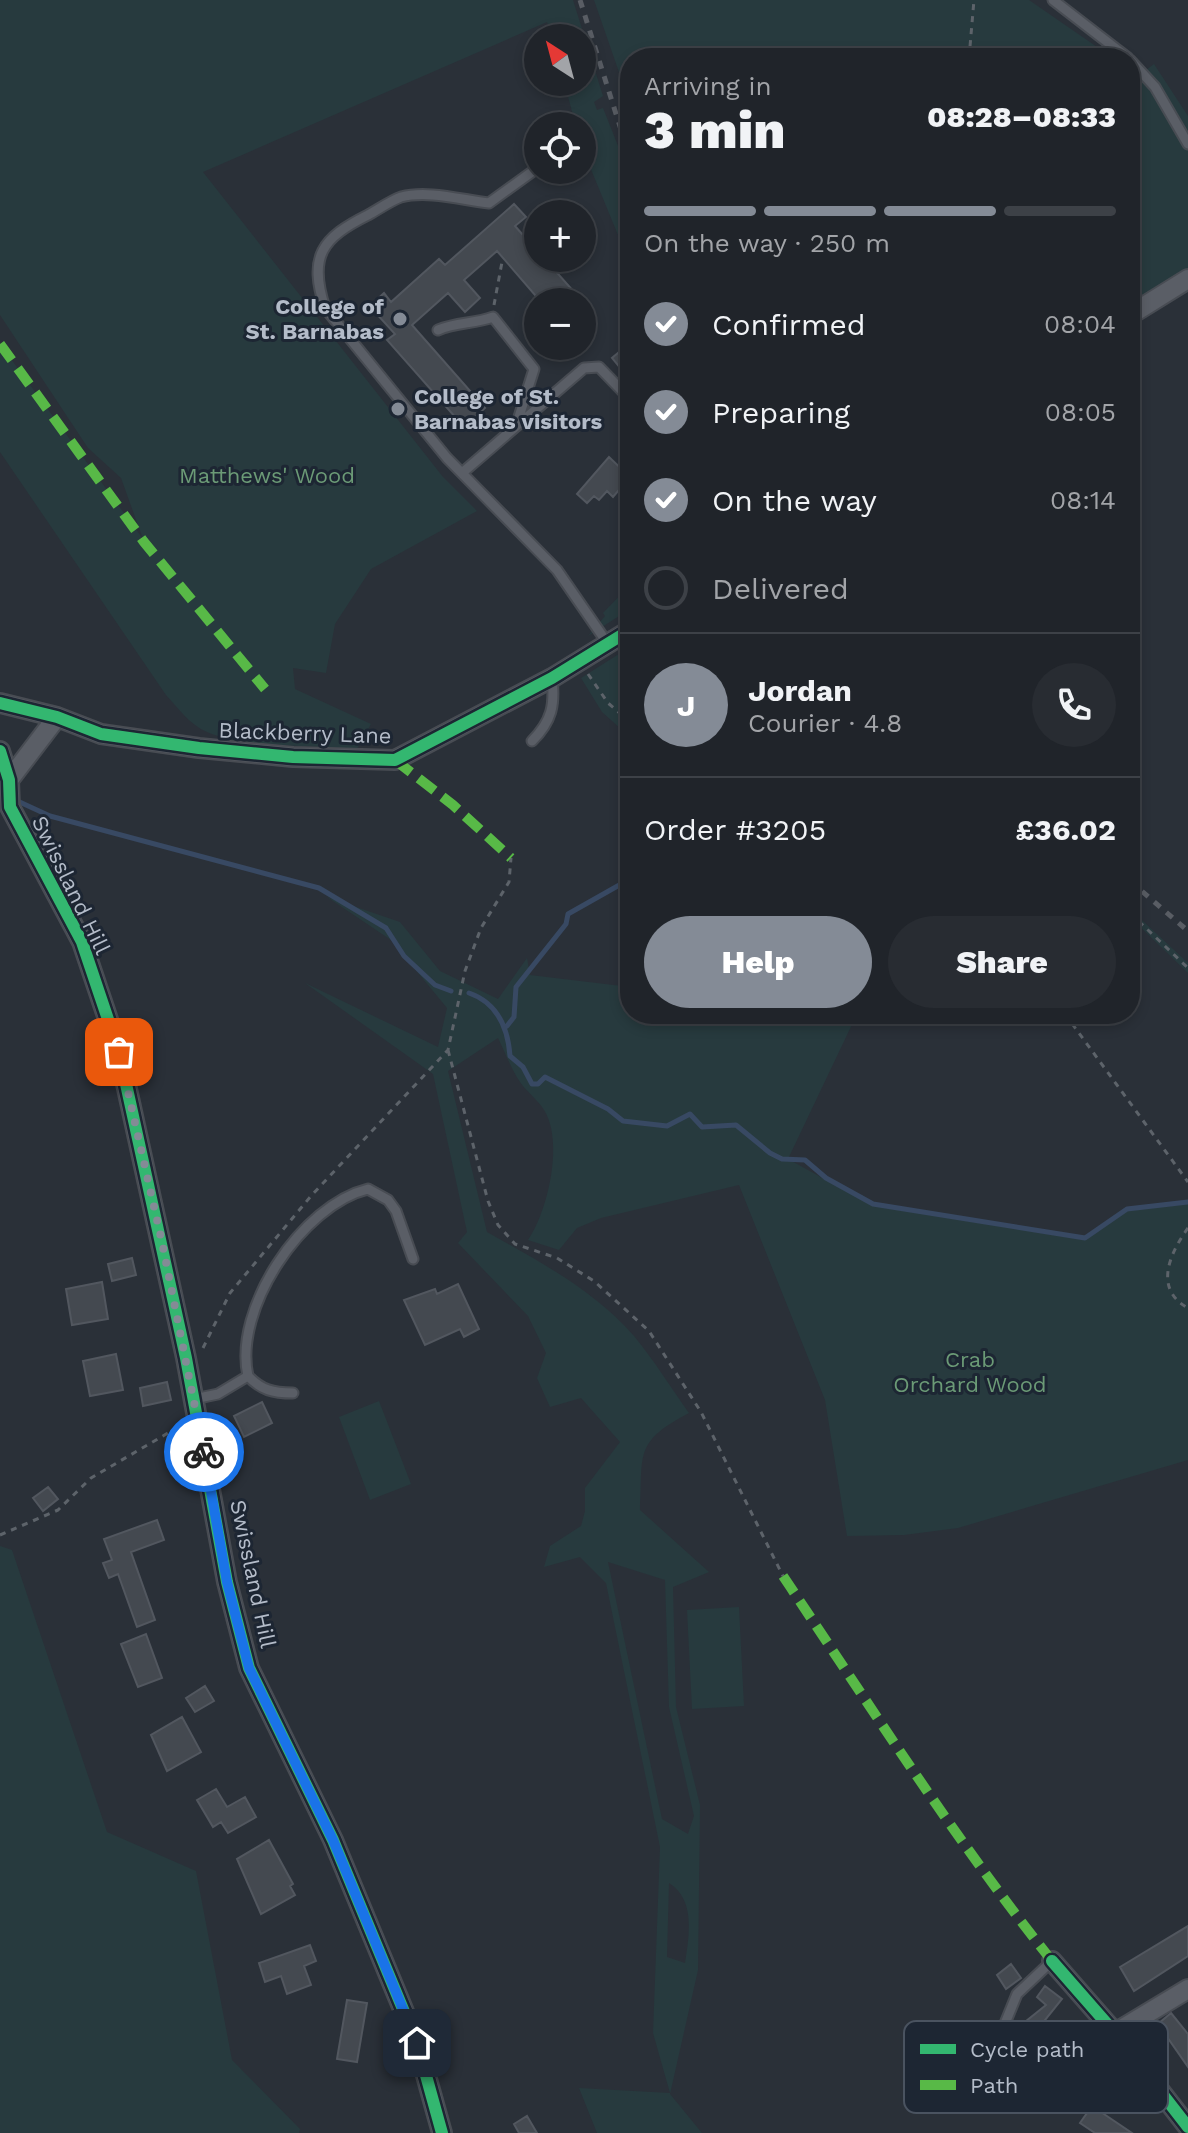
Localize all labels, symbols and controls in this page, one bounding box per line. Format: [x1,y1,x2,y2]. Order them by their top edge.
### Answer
north arrow [524,24,596,96]
map controls [524,24,596,360]
text: Arriving in [644,71,772,101]
text: 08:28–08:33 [927,99,1116,134]
text: 3 min [644,100,786,161]
button: locate [524,112,596,184]
button: + [524,200,596,272]
text: On the way · 250 m [644,228,890,258]
button: − [524,288,596,360]
place label: College of St. Barnabas [246,294,385,344]
icon: check [644,302,688,346]
text: Confirmed [712,307,866,342]
text: 08:04 [1044,309,1116,339]
marker: College of St. Barnabas [391,310,409,328]
place label: College of St. Barnabas visitors [414,384,603,434]
icon: check [644,390,688,434]
text: Preparing [712,395,850,430]
text: 08:05 [1045,397,1116,427]
marker: College of St. Barnabas visitors [389,400,407,418]
park label: Matthews' Wood [179,463,355,488]
icon: check [644,478,688,522]
text: On the way [712,483,877,518]
text: 08:14 [1050,485,1116,515]
text: Delivered [712,571,849,606]
button: phone [1032,663,1116,747]
text: Jordan [748,673,852,708]
text: J [677,688,695,723]
text: Courier · 4.8 [748,708,902,738]
street label: Blackberry Lane [218,717,392,749]
street label: Swissland Hill [27,812,115,959]
text: Order #3205 [644,812,826,847]
text: £36.02 [1015,812,1116,847]
button: Help [644,916,872,1008]
button: Share [888,916,1116,1008]
pin [85,1018,153,1086]
icon: bag [97,1030,141,1074]
park label: Crab Orchard Wood [893,1347,1047,1397]
courier [164,1412,244,1492]
icon: bike [182,1430,226,1474]
street label: Swissland Hill [225,1497,281,1651]
pin [383,2009,451,2077]
icon: home [395,2021,439,2065]
legend [904,2021,1168,2113]
text: Cycle path [970,2037,1084,2062]
text: Path [970,2073,1018,2098]

